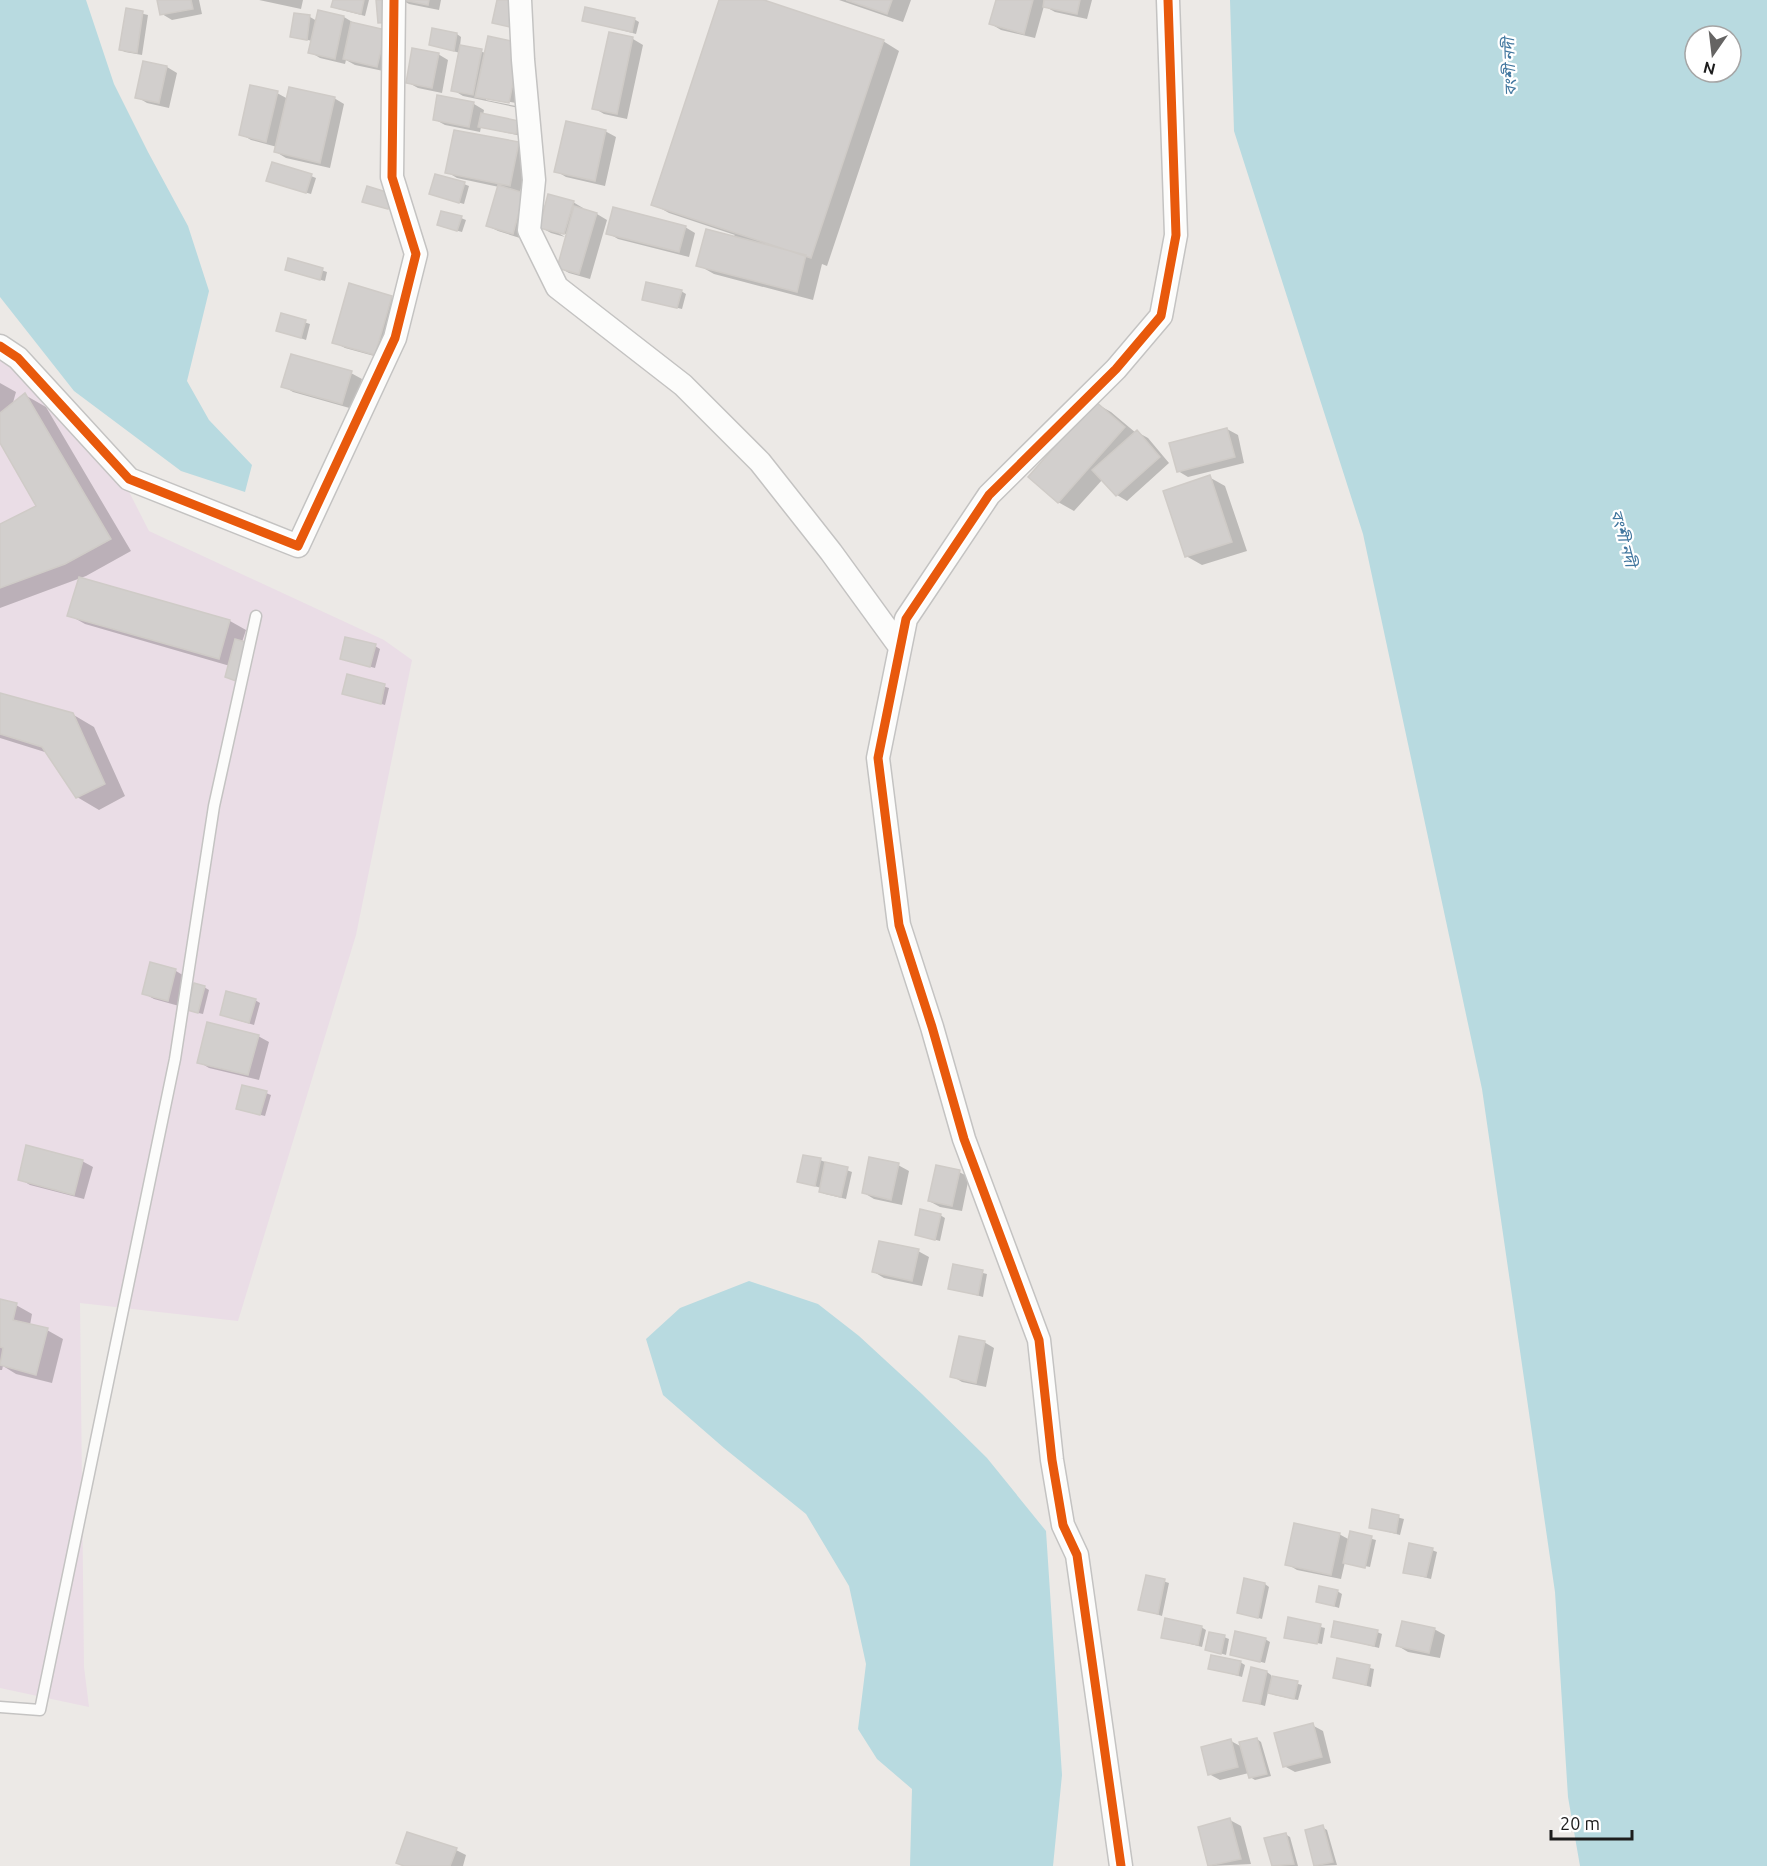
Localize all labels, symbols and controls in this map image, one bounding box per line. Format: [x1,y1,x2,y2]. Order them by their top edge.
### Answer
north arrow [1683,24,1743,84]
water label: বংশী নদী [1499,35,1519,96]
text: N [1701,58,1717,79]
water label: বংশী নদী [1608,508,1641,571]
scale bar [1551,1803,1632,1841]
text: 20 m [1560,1813,1600,1833]

